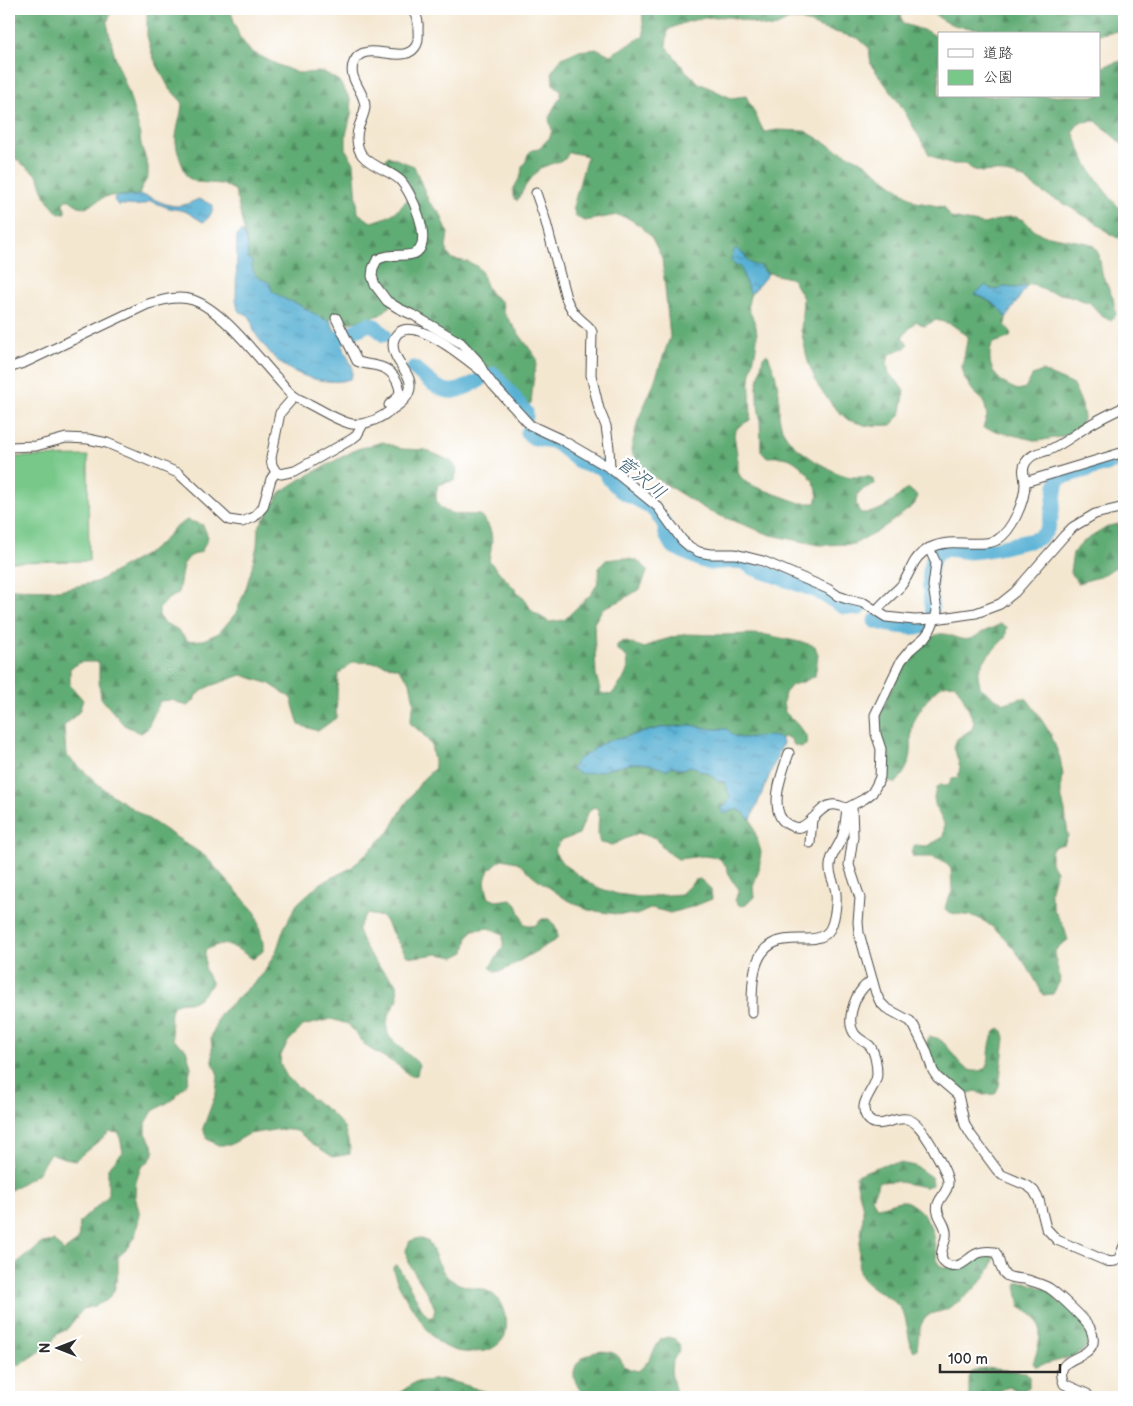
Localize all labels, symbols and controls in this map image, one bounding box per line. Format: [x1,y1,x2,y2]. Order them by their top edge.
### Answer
legend [938,32,1100,98]
text: 道路 [983,44,1013,63]
text: 公園 [983,68,1013,87]
water label: 菅沢川 [612,451,670,505]
north arrow [32,1324,82,1374]
scale bar [940,1341,1060,1373]
text: N [37,1343,54,1353]
text: 100 m [948,1350,988,1369]

